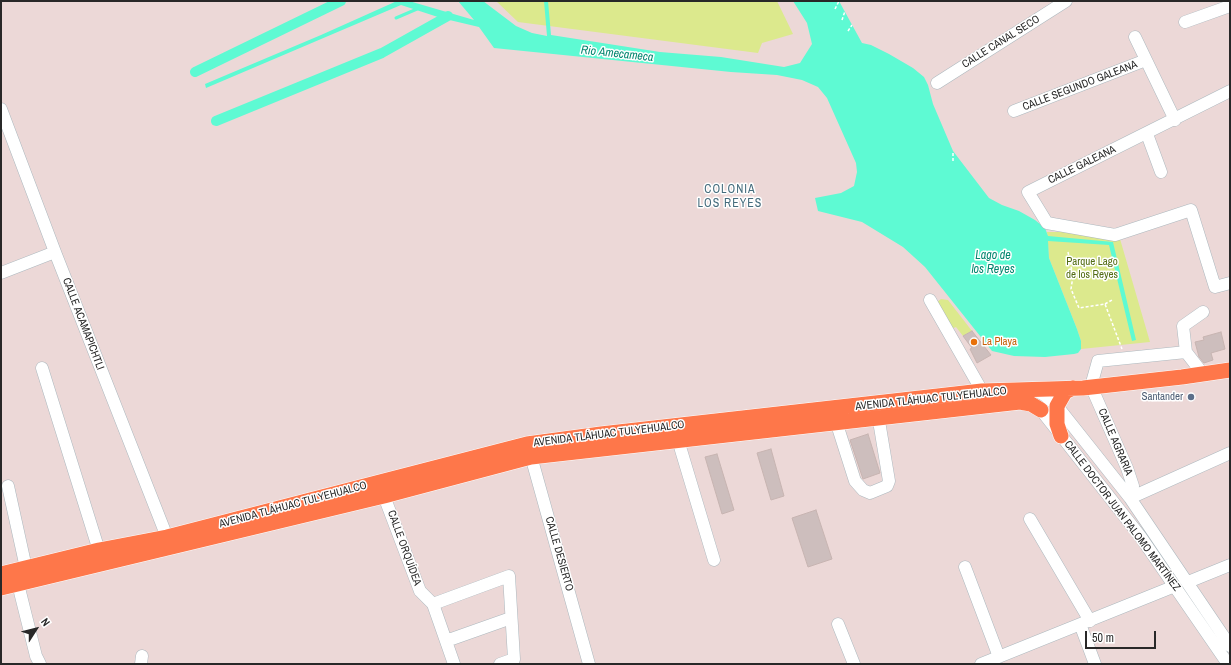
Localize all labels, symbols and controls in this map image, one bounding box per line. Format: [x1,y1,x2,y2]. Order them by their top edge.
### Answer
street label: CALLE CANAL SECO [960,13,1042,71]
water label: Rio Amecameca [580,43,654,65]
street label: CALLE SEGUNDO GALEANA [1021,58,1139,114]
street label: CALLE GALEANA [1046,143,1118,187]
district label: COLONIA LOS REYES [698,183,762,211]
water label: Lago de los Reyes [971,249,1015,277]
park label: Parque Lago de los Reyes [1066,255,1118,281]
street label: CALLE ACAMAPICHTLI [59,276,107,372]
place label: La Playa [982,335,1017,349]
marker: La Playa [969,337,979,347]
street label: AVENIDA TLÁHUAC TULYEHUALCO [855,384,1007,414]
place label: Santander [1141,390,1183,404]
marker: Santander [1186,392,1196,402]
street label: CALLE AGRARIA [1095,406,1135,478]
street label: AVENIDA TLÁHUAC TULYEHUALCO [533,418,685,450]
street label: CALLE DOCTOR JUAN PALOMO MARTÍNEZ [1061,438,1183,594]
street label: AVENIDA TLÁHUAC TULYEHUALCO [218,479,368,531]
street label: CALLE ORQUÍDEA [384,509,424,587]
street label: CALLE DESIERTO [542,515,576,593]
north arrow [16,609,56,649]
text: N [38,615,53,629]
scale bar [1087,623,1158,649]
text: 50 m [1092,630,1114,646]

